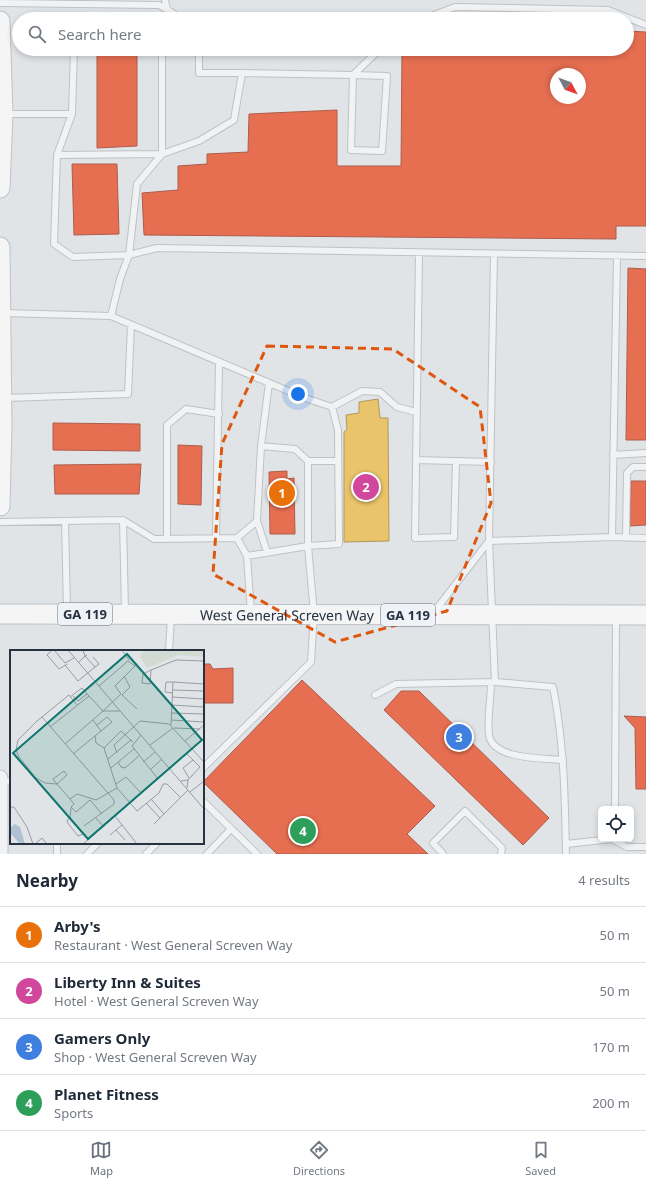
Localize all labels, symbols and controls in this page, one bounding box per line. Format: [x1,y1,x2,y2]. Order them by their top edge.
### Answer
search box [12,12,634,56]
icon: search [26,23,48,45]
text: Search here [58,24,141,44]
north arrow [550,68,586,104]
your location [288,384,308,404]
pin: 2 [353,472,379,502]
pin: 1 [269,478,295,508]
road number: GA 119 [58,603,112,625]
road number: GA 119 [381,604,435,626]
street label: West General Screven Way [200,605,375,624]
inset map [10,650,204,844]
pin: 3 [446,722,472,752]
map controls [598,806,634,842]
button: locate [598,806,634,842]
pin: 4 [290,816,316,846]
text: Nearby [16,869,78,892]
text: 4 results [578,871,630,889]
text: Arby's [54,916,101,936]
text: 1 [25,926,33,944]
text: 50 m [600,926,630,944]
text: Restaurant · West General Screven Way [54,936,292,954]
text: Liberty Inn & Suites [54,972,201,992]
text: 2 [25,982,33,1000]
text: 50 m [600,982,630,1000]
text: Hotel · West General Screven Way [54,992,259,1010]
text: Gamers Only [54,1028,150,1048]
text: 3 [25,1038,33,1056]
text: 170 m [592,1038,630,1056]
text: Shop · West General Screven Way [54,1048,257,1066]
text: Planet Fitness [54,1084,159,1104]
text: 4 [25,1094,33,1112]
text: 200 m [592,1094,630,1112]
text: Sports [54,1104,93,1122]
tab: Map [90,1139,113,1178]
tab: Directions [293,1139,345,1178]
tab: Saved [525,1139,556,1178]

